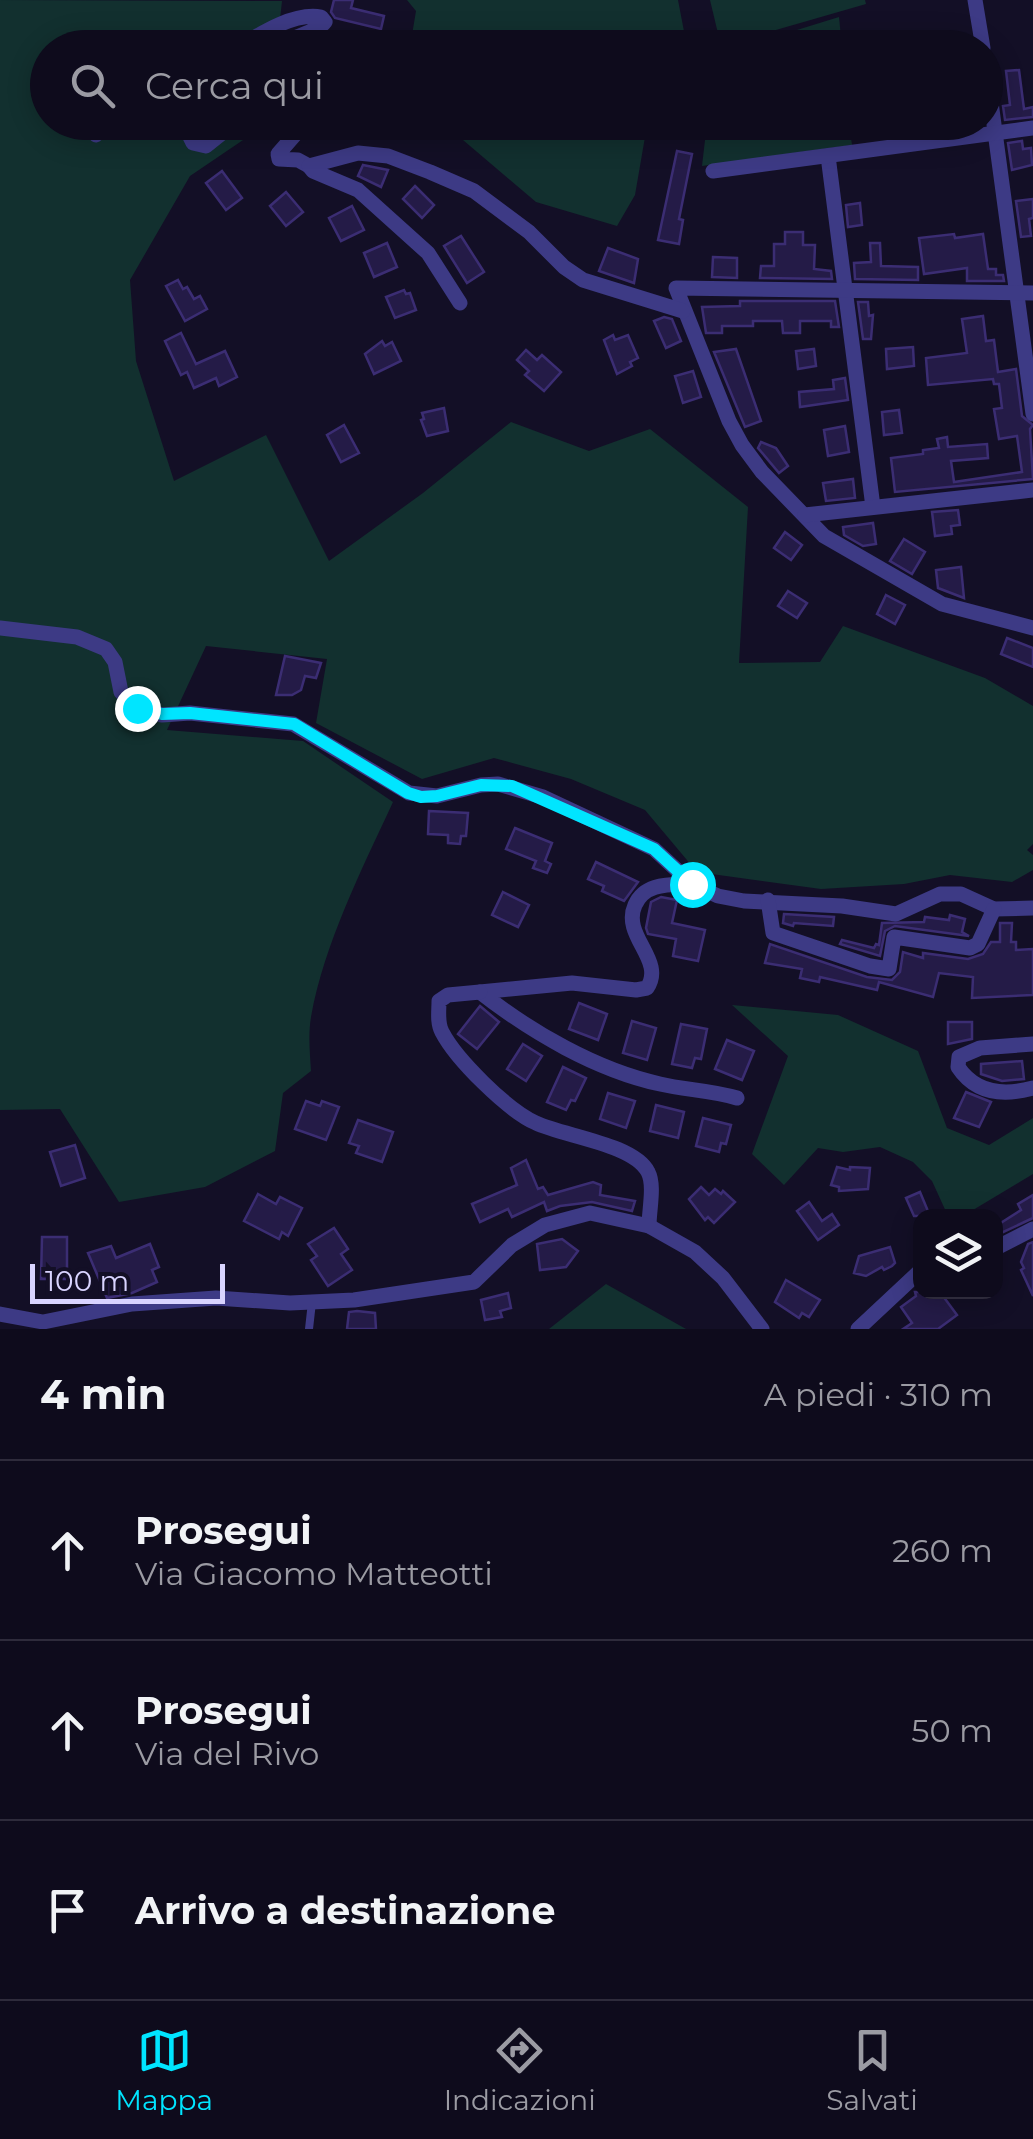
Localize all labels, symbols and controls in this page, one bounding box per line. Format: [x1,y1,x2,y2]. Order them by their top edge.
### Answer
search box [30,30,1003,140]
icon: search [65,58,120,113]
text: Cerca qui [145,62,324,109]
route end [115,686,161,732]
route start [670,862,716,908]
map controls [913,1209,1003,1299]
button: layers [913,1209,1003,1299]
scale bar [30,1259,225,1304]
text: 100 m [45,1264,129,1298]
text: 4 min [40,1368,167,1420]
text: A piedi · 310 m [764,1375,993,1414]
text: Prosegui [135,1507,312,1554]
icon: ahead [40,1523,95,1578]
text: 260 m [892,1531,993,1570]
text: Via Giacomo Matteotti [135,1554,493,1593]
text: Prosegui [135,1687,312,1734]
icon: ahead [40,1703,95,1758]
text: 50 m [911,1711,993,1750]
text: Via del Rivo [135,1734,319,1773]
icon: arrive [40,1883,95,1938]
text: Arrivo a destinazione [135,1887,556,1934]
tab: Mappa [115,2023,213,2117]
tab: Indicazioni [444,2023,596,2117]
tab: Salvati [826,2023,918,2117]

